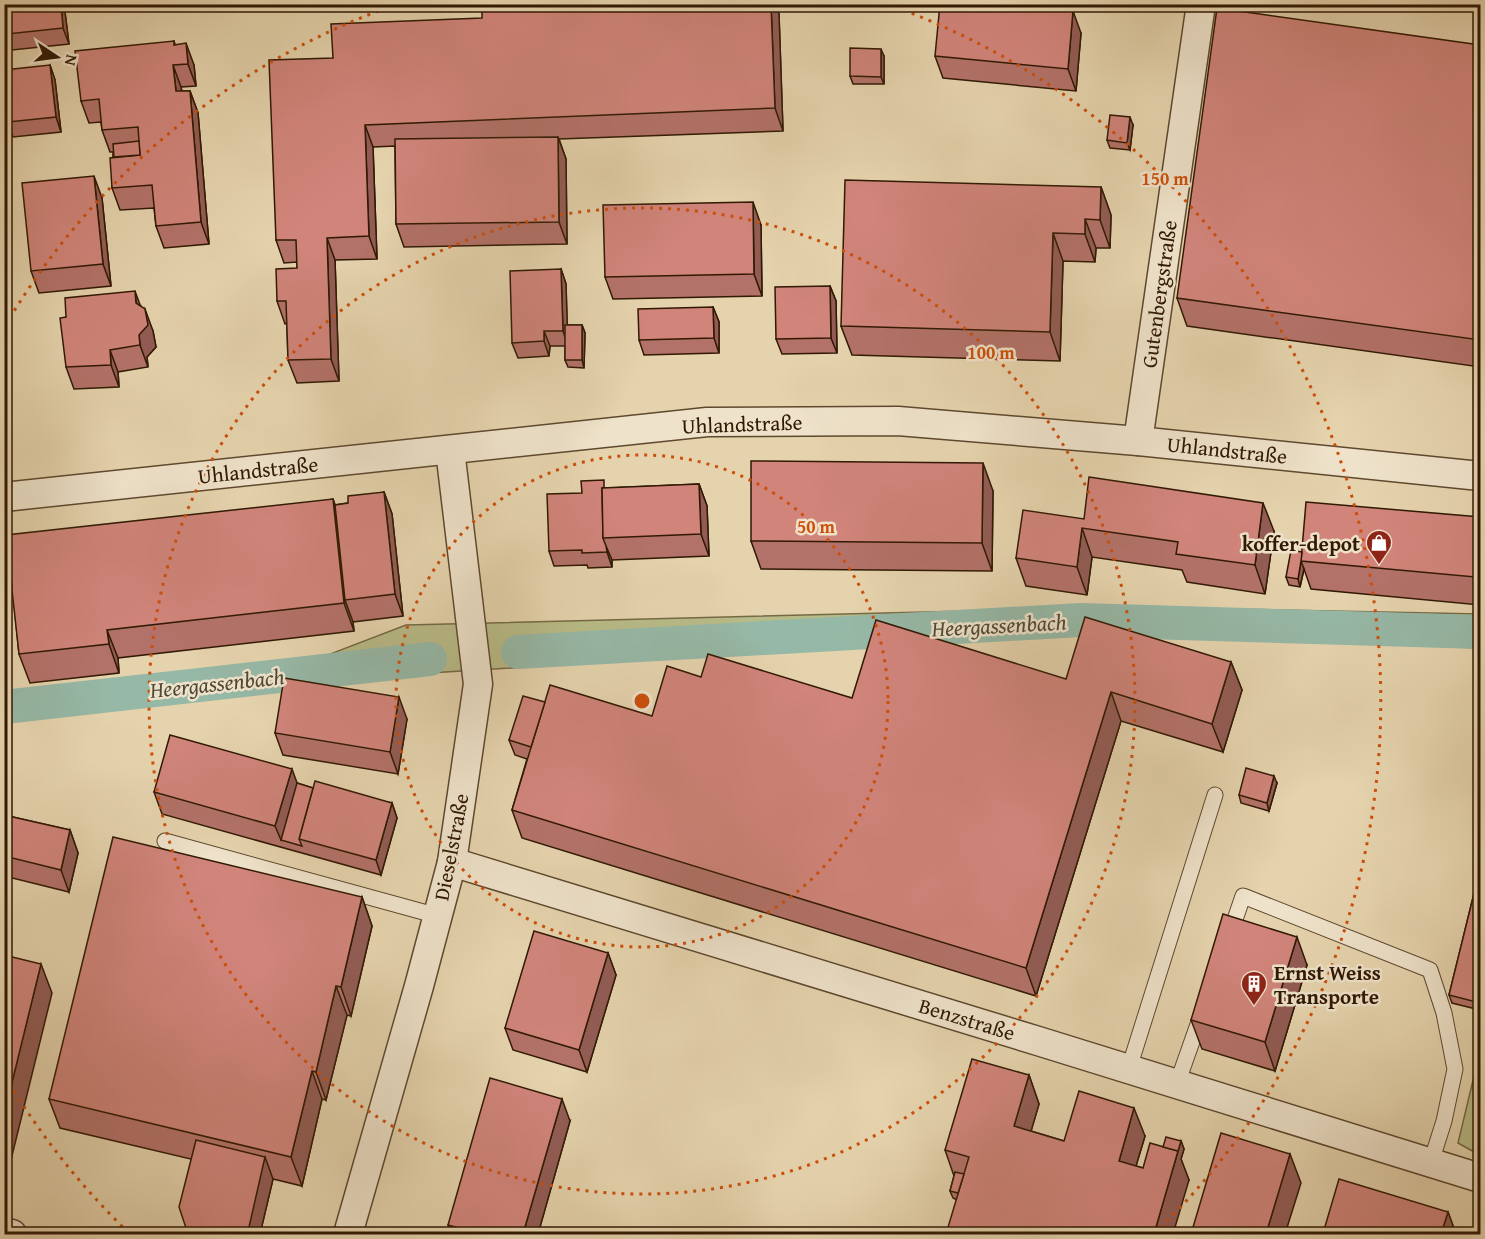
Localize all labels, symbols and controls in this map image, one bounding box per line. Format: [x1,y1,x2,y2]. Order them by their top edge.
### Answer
north arrow [27,27,87,87]
text: N [59,52,85,69]
text: 150 m [1141,165,1189,192]
street label: Gutenbergstraße [1133,218,1185,370]
text: 100 m [967,339,1015,366]
street label: Uhlandstraße [681,406,803,442]
street label: Uhlandstraße [1165,428,1289,472]
street label: Uhlandstraße [196,448,320,492]
text: 50 m [797,513,836,540]
place label: koffer-depot [1242,528,1360,559]
shop icon: koffer-depot [1364,528,1394,566]
water label: Heergassenbach [930,605,1067,645]
water label: Heergassenbach [147,660,286,706]
centre of rings [632,691,652,711]
street label: Dieselstraße [425,790,477,903]
place label: Ernst Weiss Transporte [1274,957,1381,1012]
building icon: Ernst Weiss Transporte [1239,969,1269,1007]
street label: Benzstraße [915,990,1019,1048]

